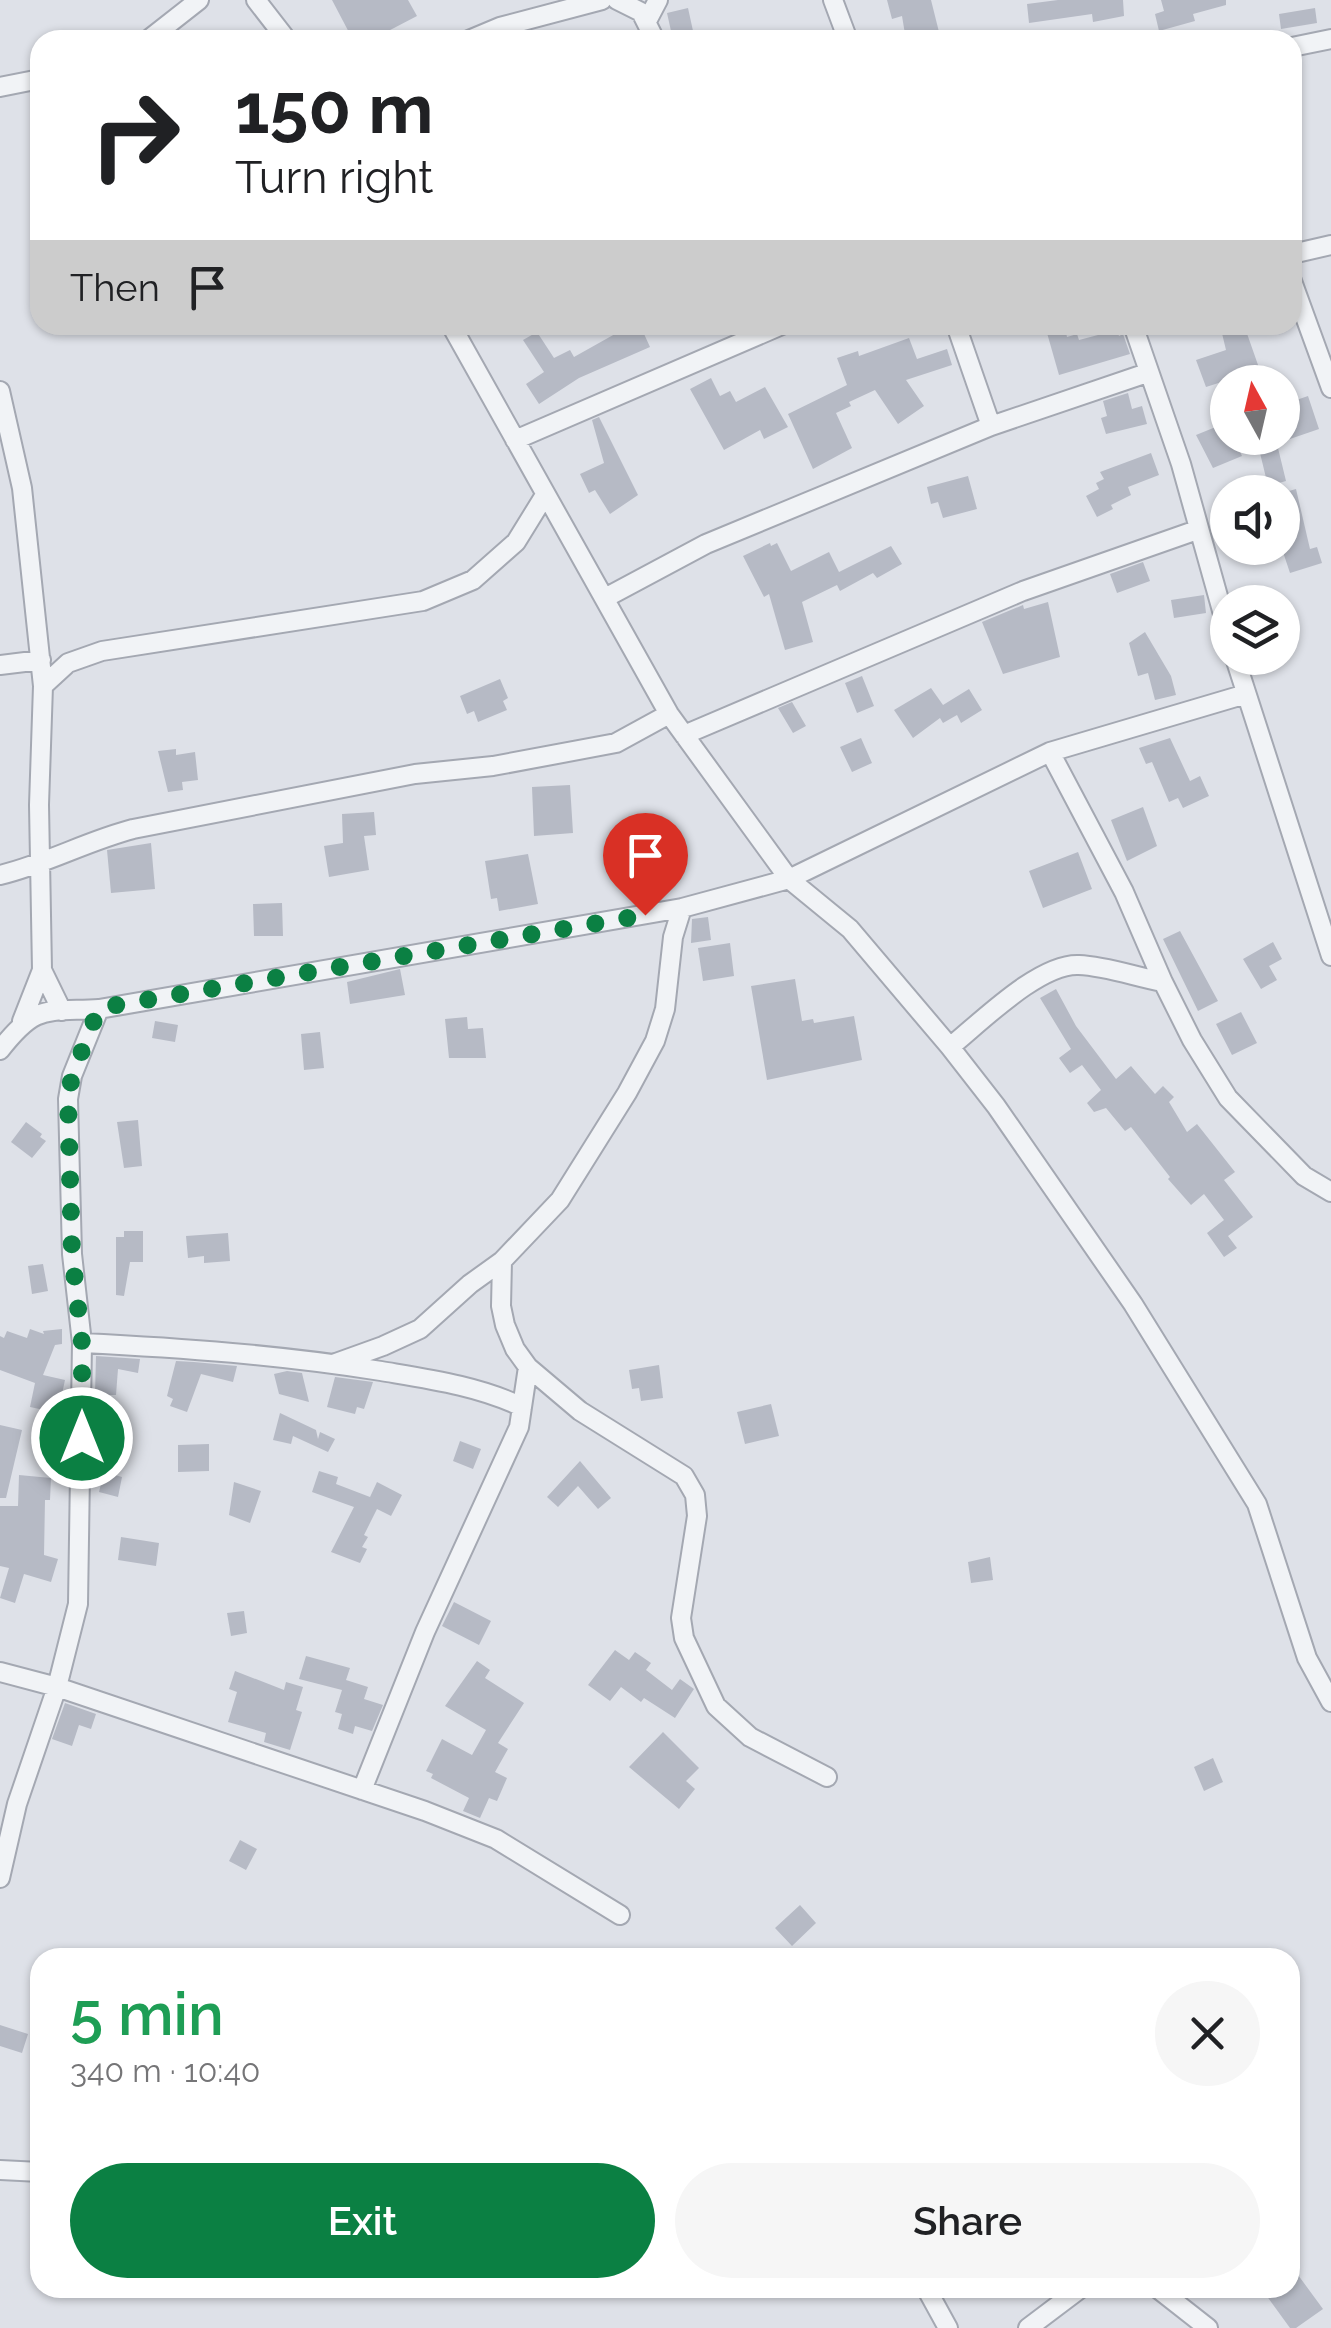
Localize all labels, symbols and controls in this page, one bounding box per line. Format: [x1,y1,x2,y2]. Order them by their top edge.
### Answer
text: 150 m [235,67,433,149]
icon: right [70,70,200,200]
text: Turn right [235,151,433,204]
icon: arrive [180,260,235,315]
text: Then [70,265,160,310]
north arrow [1210,365,1300,455]
map controls [1210,365,1300,675]
button: sound [1210,475,1300,565]
button: layers [1210,585,1300,675]
pin [603,813,688,916]
icon: arrive [618,828,673,883]
position arrow [30,1386,134,1490]
text: 5 min [70,1979,224,2049]
button: close [1155,1981,1260,2086]
text: 340 m · 10:40 [70,2052,260,2089]
button: Exit [70,2163,655,2278]
button: Share [675,2163,1260,2278]

